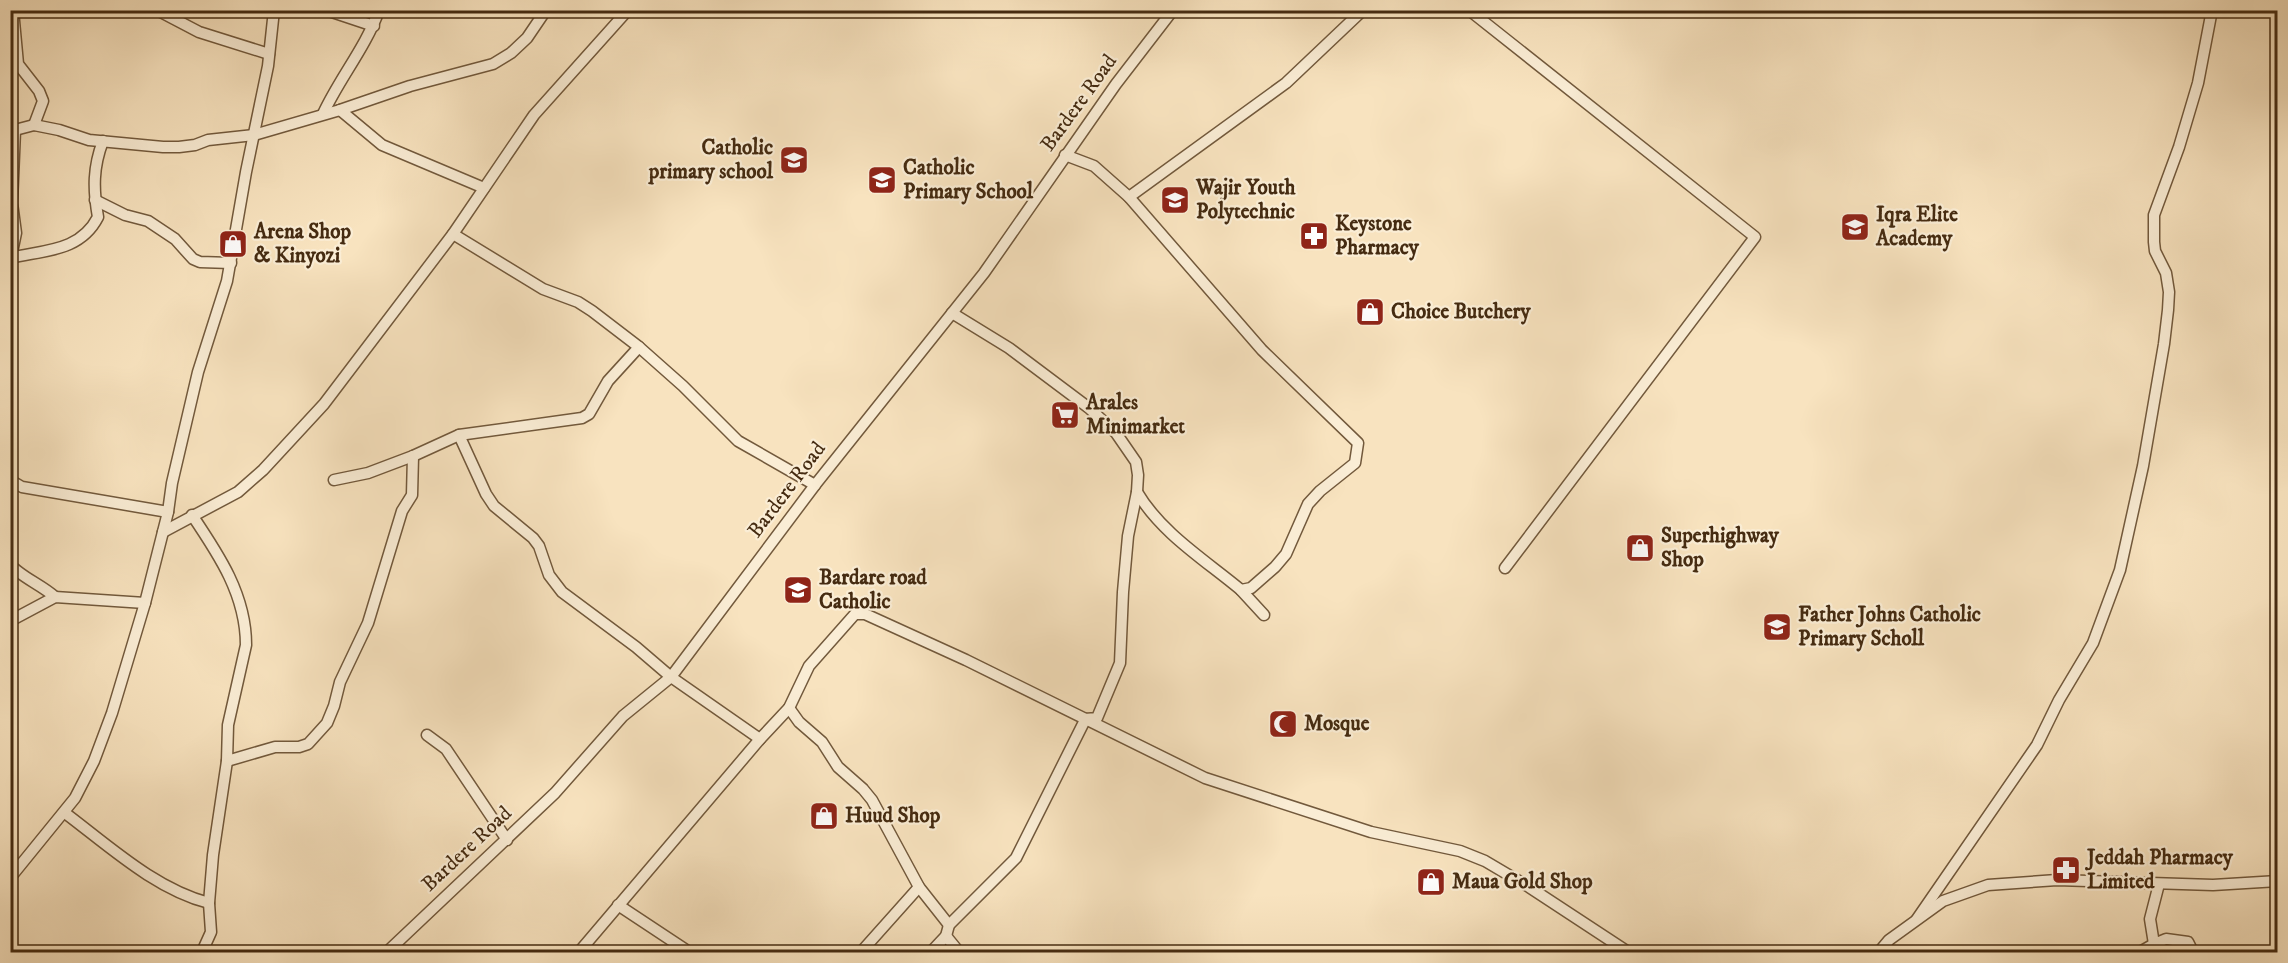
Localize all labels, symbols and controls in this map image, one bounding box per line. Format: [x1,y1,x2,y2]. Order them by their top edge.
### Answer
street label: Bardere Road [1035,49,1123,157]
place label: Catholic primary school [648,135,774,185]
school or university icon: Catholic primary school [778,144,810,176]
place label: Catholic Primary School [903,155,1034,205]
school or university icon: Catholic Primary School [866,164,898,196]
place label: Wajir Youth Polytechnic [1195,175,1297,225]
school or university icon: Wajir Youth Polytechnic [1159,184,1191,216]
place label: Iqra Elite Academy [1875,202,1958,252]
place label: Keystone Pharmacy [1335,211,1420,261]
school or university icon: Iqra Elite Academy [1839,211,1871,243]
place label: Arena Shop & Kinyozi [253,219,351,269]
pharmacy icon: Keystone Pharmacy [1298,220,1330,252]
shop icon: Arena Shop & Kinyozi [217,228,249,260]
shop icon: Choice Butchery [1354,296,1386,328]
place label: Choice Butchery [1391,299,1531,325]
place label: Arales Minimarket [1085,390,1185,440]
supermarket icon: Arales Minimarket [1049,399,1081,431]
street label: Bardere Road [742,436,832,543]
place label: Superhighway Shop [1661,523,1780,573]
shop icon: Superhighway Shop [1624,532,1656,564]
place label: Bardare road Catholic [819,565,927,615]
school or university icon: Bardare road Catholic [782,574,814,606]
place label: Father Johns Catholic Primary Scholl [1798,602,1981,652]
school or university icon: Father Johns Catholic Primary Scholl [1761,611,1793,643]
mosque icon: Mosque [1267,708,1299,740]
place label: Mosque [1304,711,1370,737]
street label: Bardere Road [417,800,518,897]
shop icon: Huud Shop [808,800,840,832]
place label: Huud Shop [845,803,941,829]
place label: Jeddah Pharmacy Limited [2085,845,2234,895]
pharmacy icon: Jeddah Pharmacy Limited [2050,854,2082,886]
shop icon: Maua Gold Shop [1415,866,1447,898]
place label: Maua Gold Shop [1452,869,1593,895]

